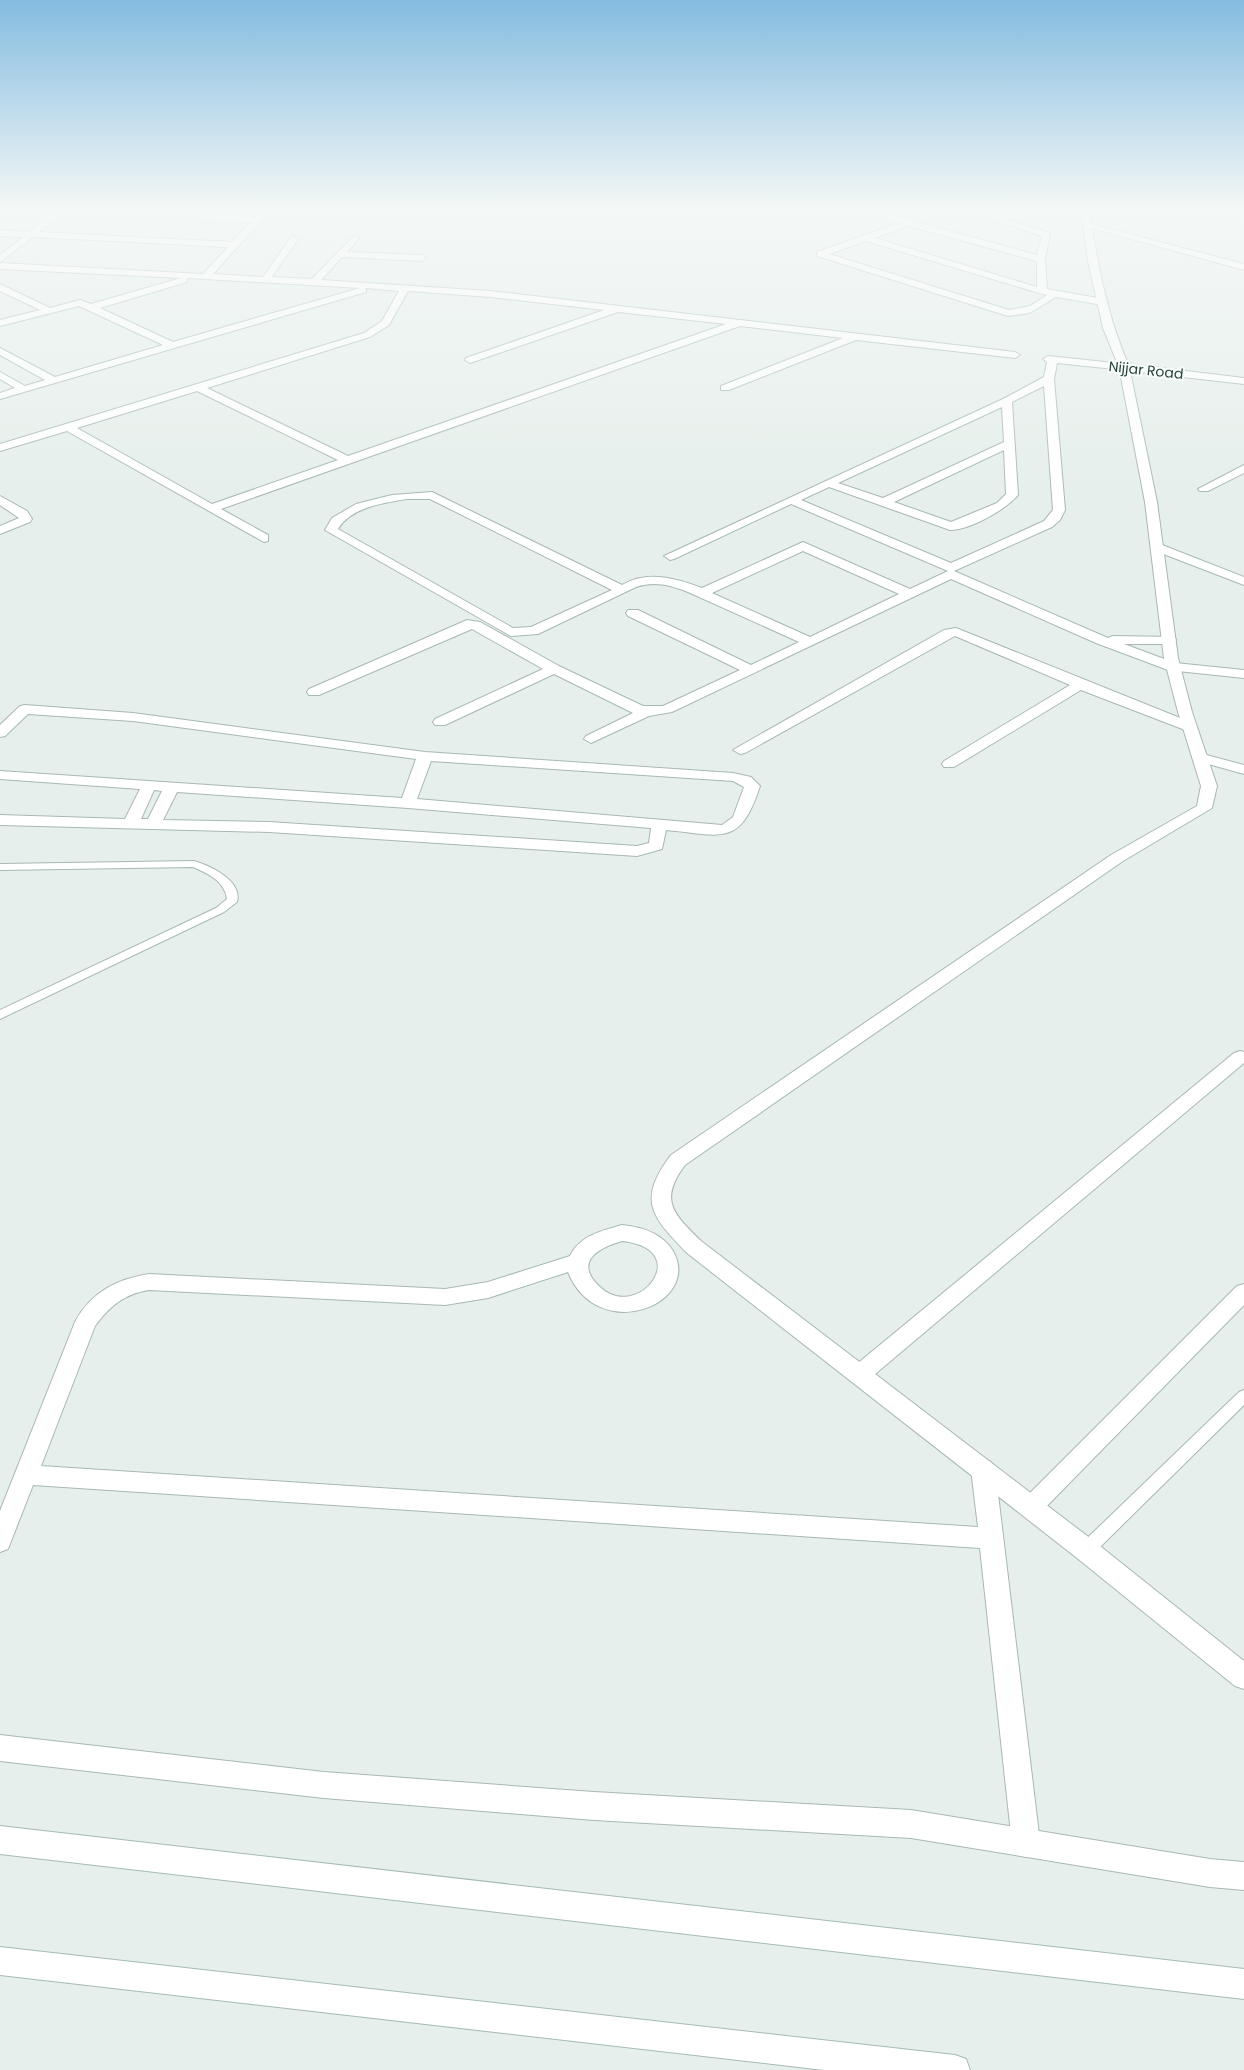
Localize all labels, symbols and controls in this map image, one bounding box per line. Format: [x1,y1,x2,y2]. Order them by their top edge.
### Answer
street label: Nijjar Road [1108,356,1184,384]

